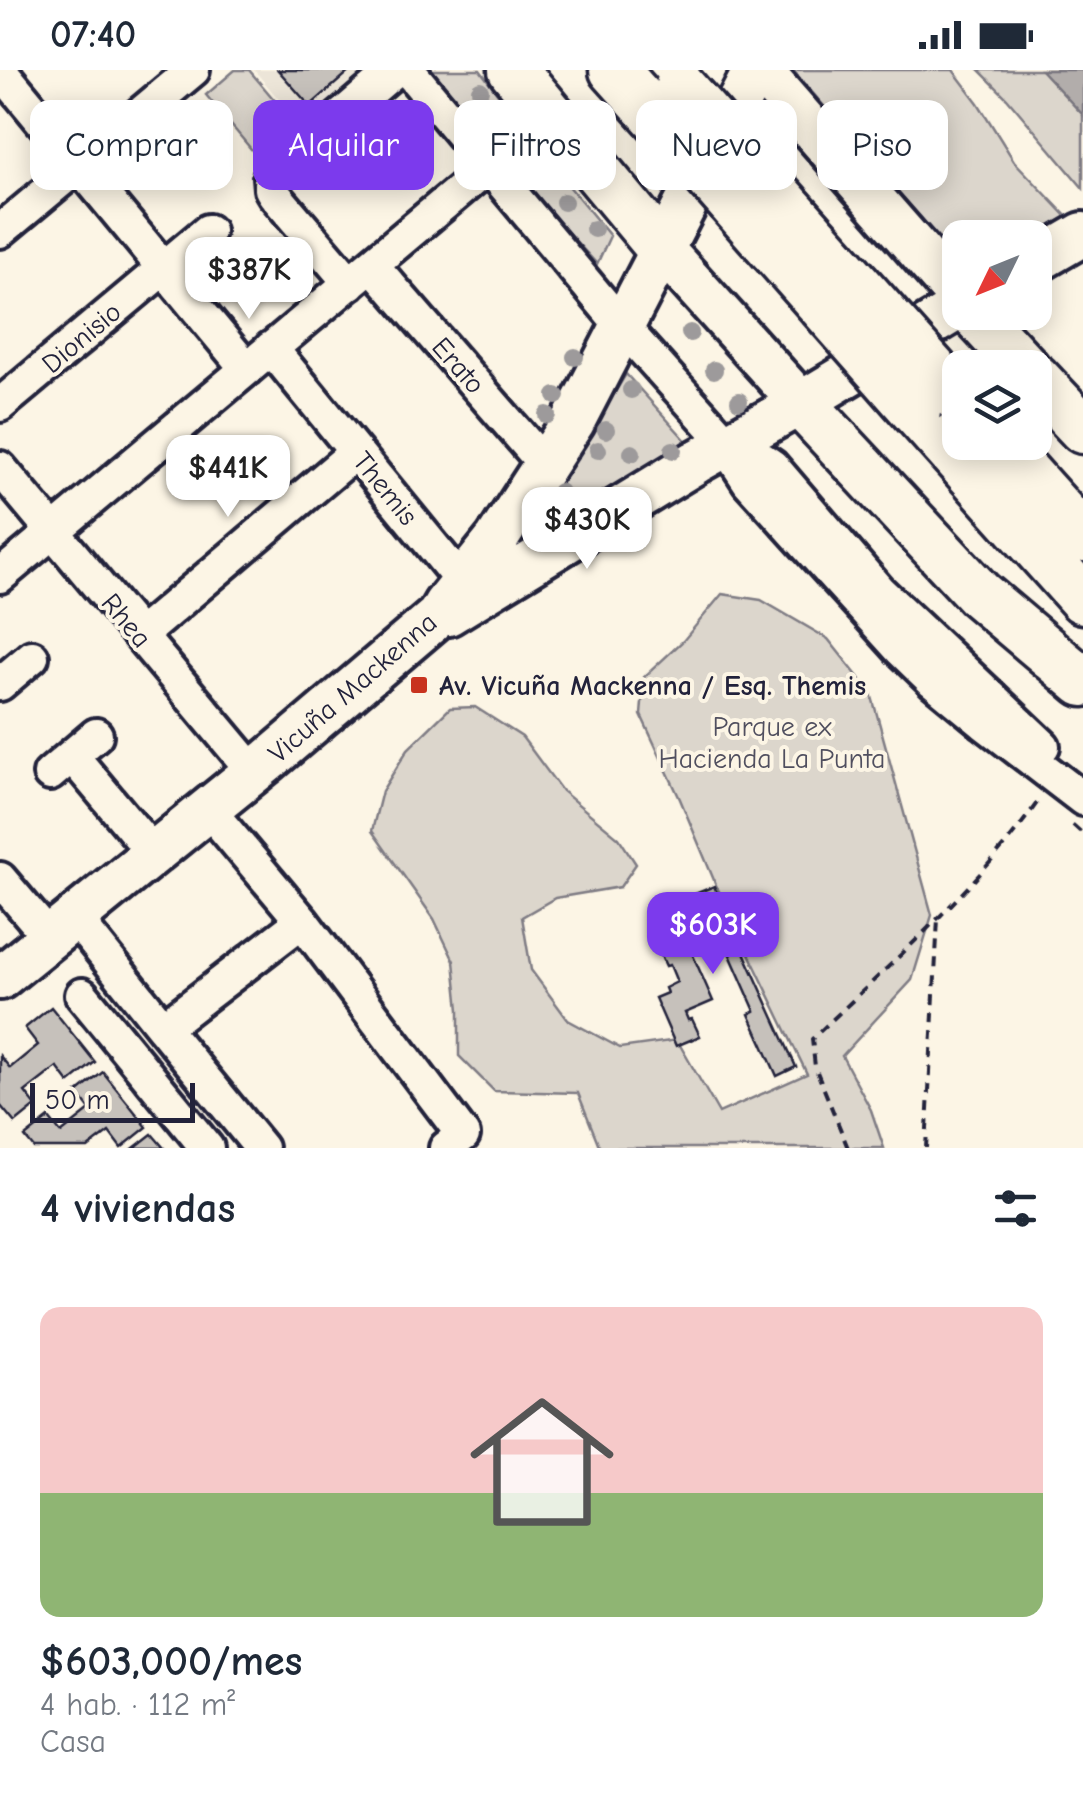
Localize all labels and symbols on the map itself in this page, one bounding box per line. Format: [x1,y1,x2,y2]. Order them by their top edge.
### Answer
north arrow [942,220,1052,330]
pin: $387K [179,237,319,322]
street label: Dionisio [36,295,128,380]
street label: Erato [425,331,491,400]
pin: $441K [158,435,298,520]
street label: Themis [346,446,424,532]
pin: $430K [517,487,657,572]
street label: Rhea [95,587,158,654]
street label: Vicuña Mackenna [262,606,443,769]
place label: Av. Vicuña Mackenna / Esq. Themis [439,670,866,702]
marker: Av. Vicuña Mackenna / Esq. Themis [408,674,430,696]
park label: Parque ex Hacienda La Punta [658,711,886,775]
pin: $603K [643,892,783,977]
scale bar [30,1078,195,1122]

